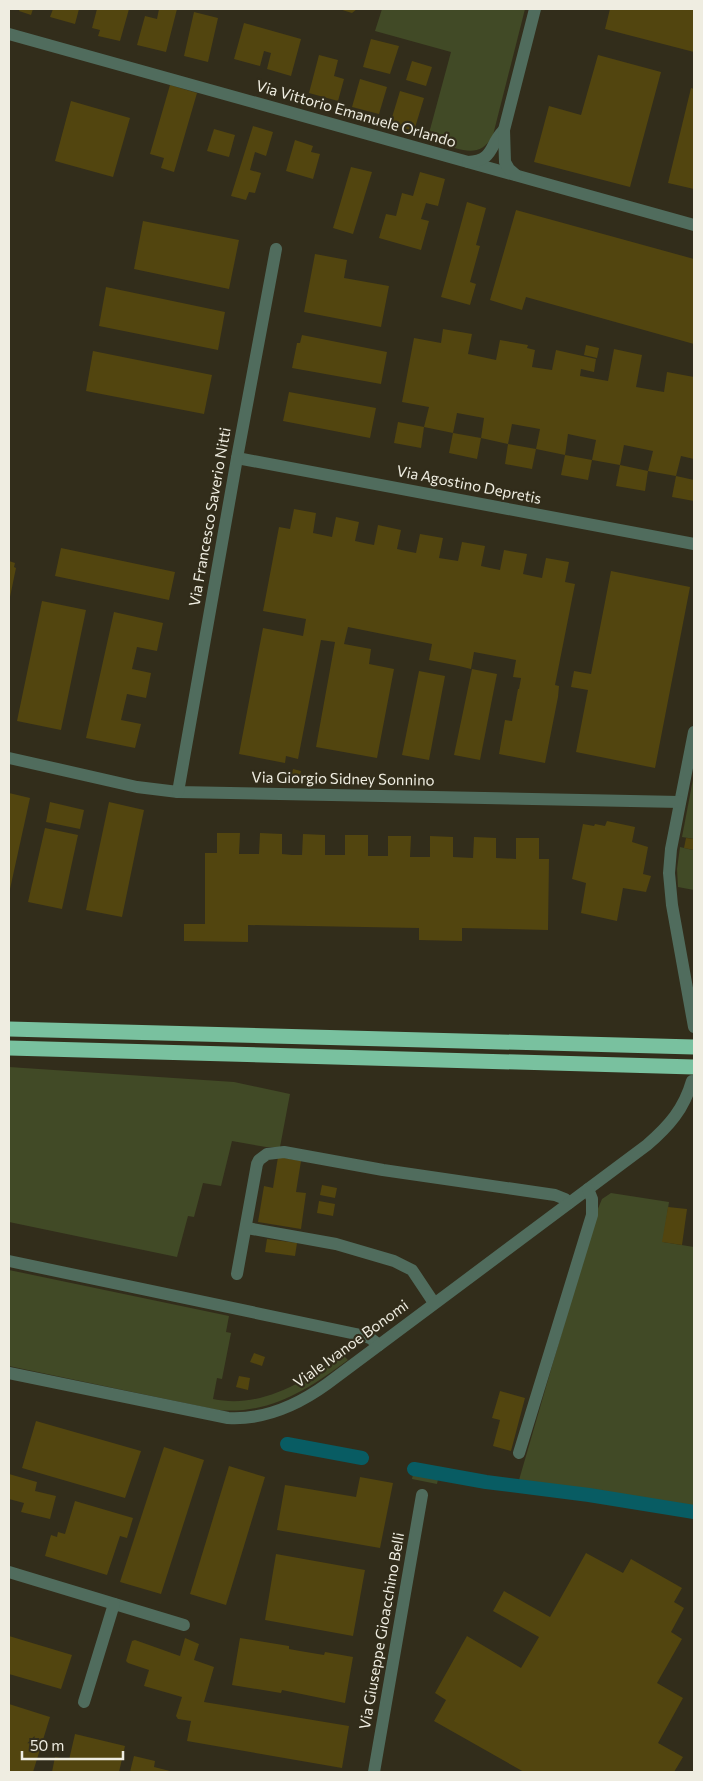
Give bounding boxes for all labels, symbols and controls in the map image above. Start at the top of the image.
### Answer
street label: Via Vittorio Emanuele Orlando [254,76,458,150]
street label: Via Francesco Saverio Nitti [184,426,234,608]
street label: Via Agostino Depretis [395,461,543,507]
street label: Via Giorgio Sidney Sonnino [251,767,435,789]
street label: Viale Ivanoe Bonomi [289,1295,411,1391]
street label: Via Giuseppe Gioacchino Belli [355,1531,407,1731]
scale bar [22,1728,124,1760]
text: 50 m [30,1736,64,1754]

